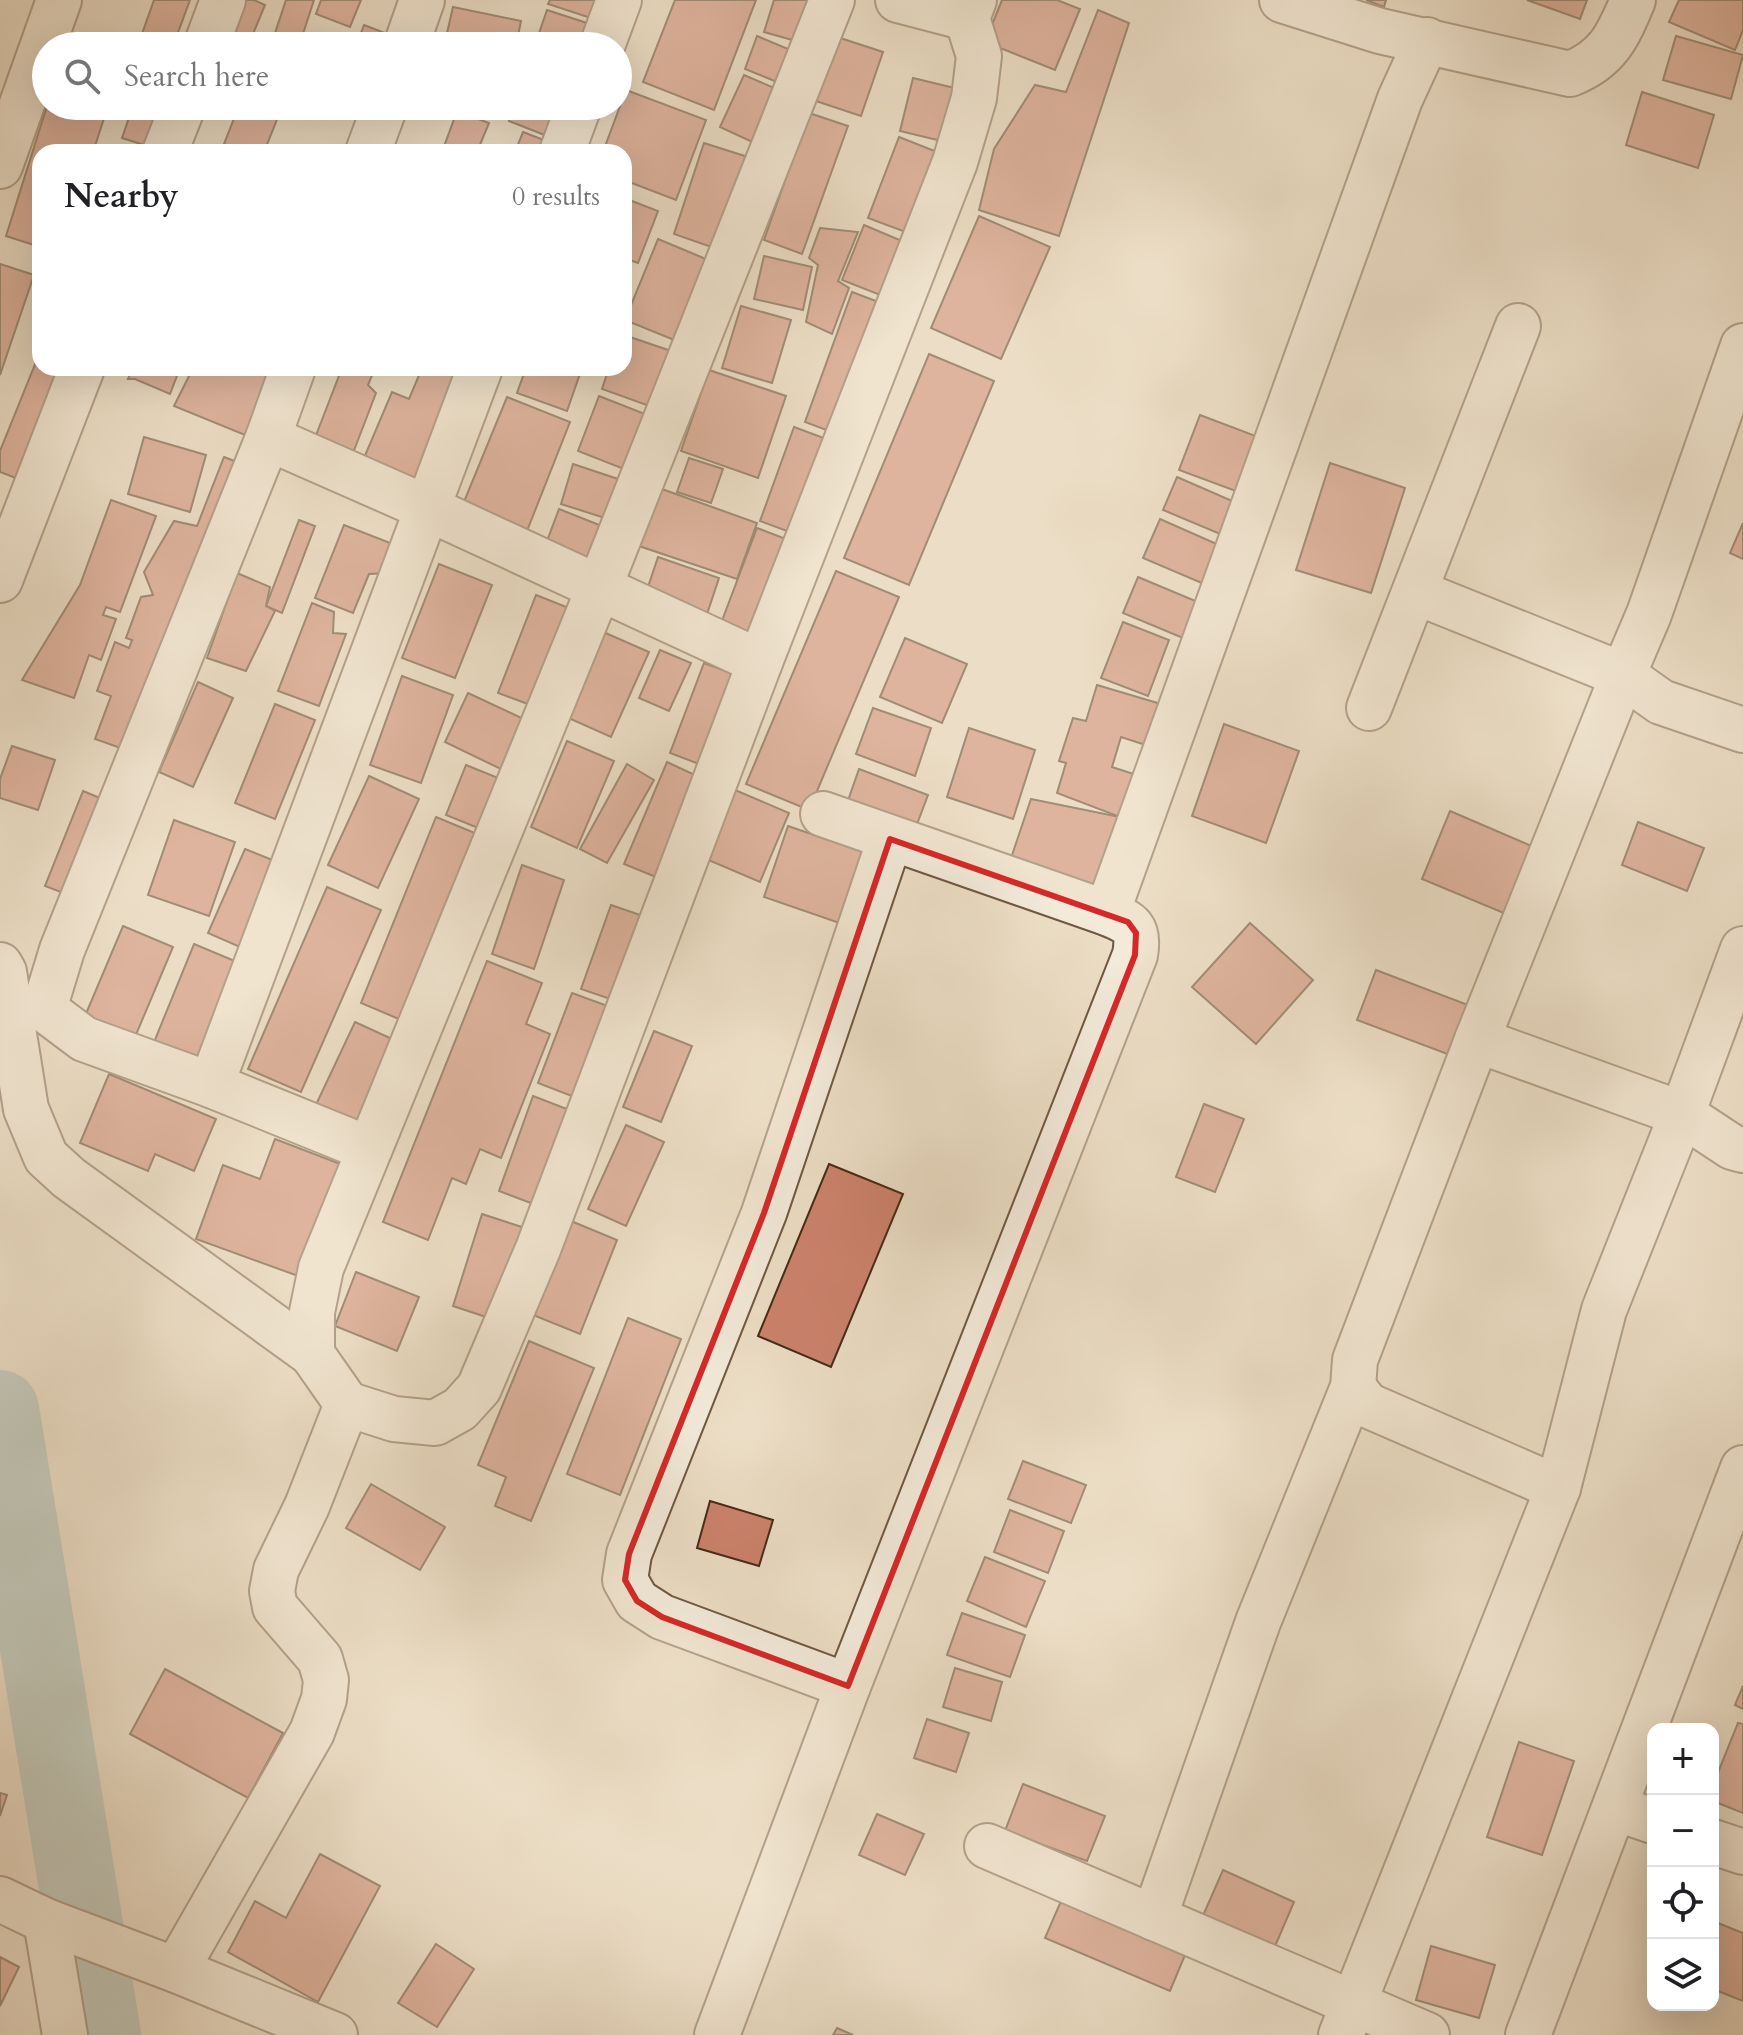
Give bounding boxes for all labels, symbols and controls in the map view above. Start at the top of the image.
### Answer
search box [32,32,632,120]
icon: search [60,54,104,98]
text: Search here [124,56,269,97]
text: Nearby [64,173,179,219]
text: 0 results [512,179,600,214]
map controls [1647,1723,1719,2011]
button: + [1647,1723,1719,1795]
button: − [1647,1795,1719,1867]
button: locate [1647,1867,1719,1939]
button: layers [1647,1939,1719,2011]

